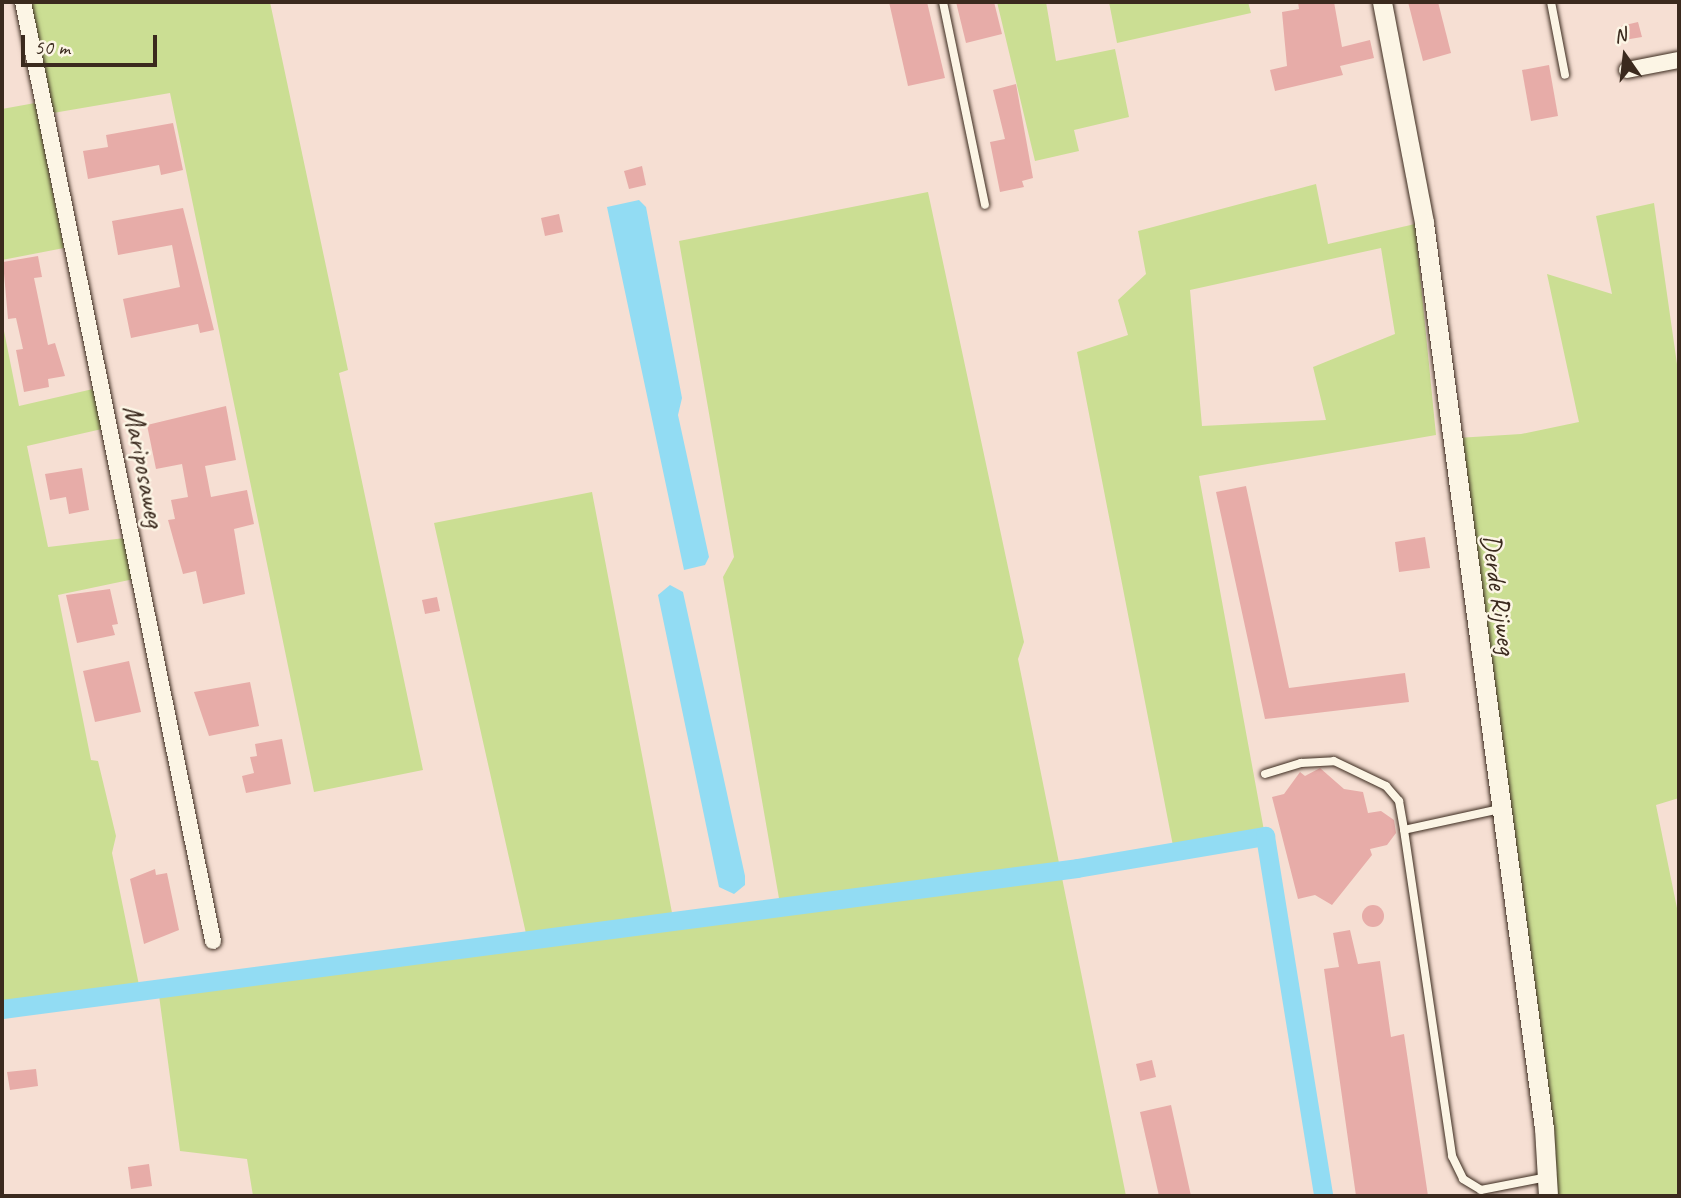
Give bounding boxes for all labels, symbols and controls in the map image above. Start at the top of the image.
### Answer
scale bar [24,21,161,65]
north arrow [1590,21,1660,91]
text: N [1611,23,1629,49]
text: 50 m [34,34,70,60]
street label: Mariposaweg [116,402,172,530]
street label: Derde Rijweg [1474,531,1524,657]

